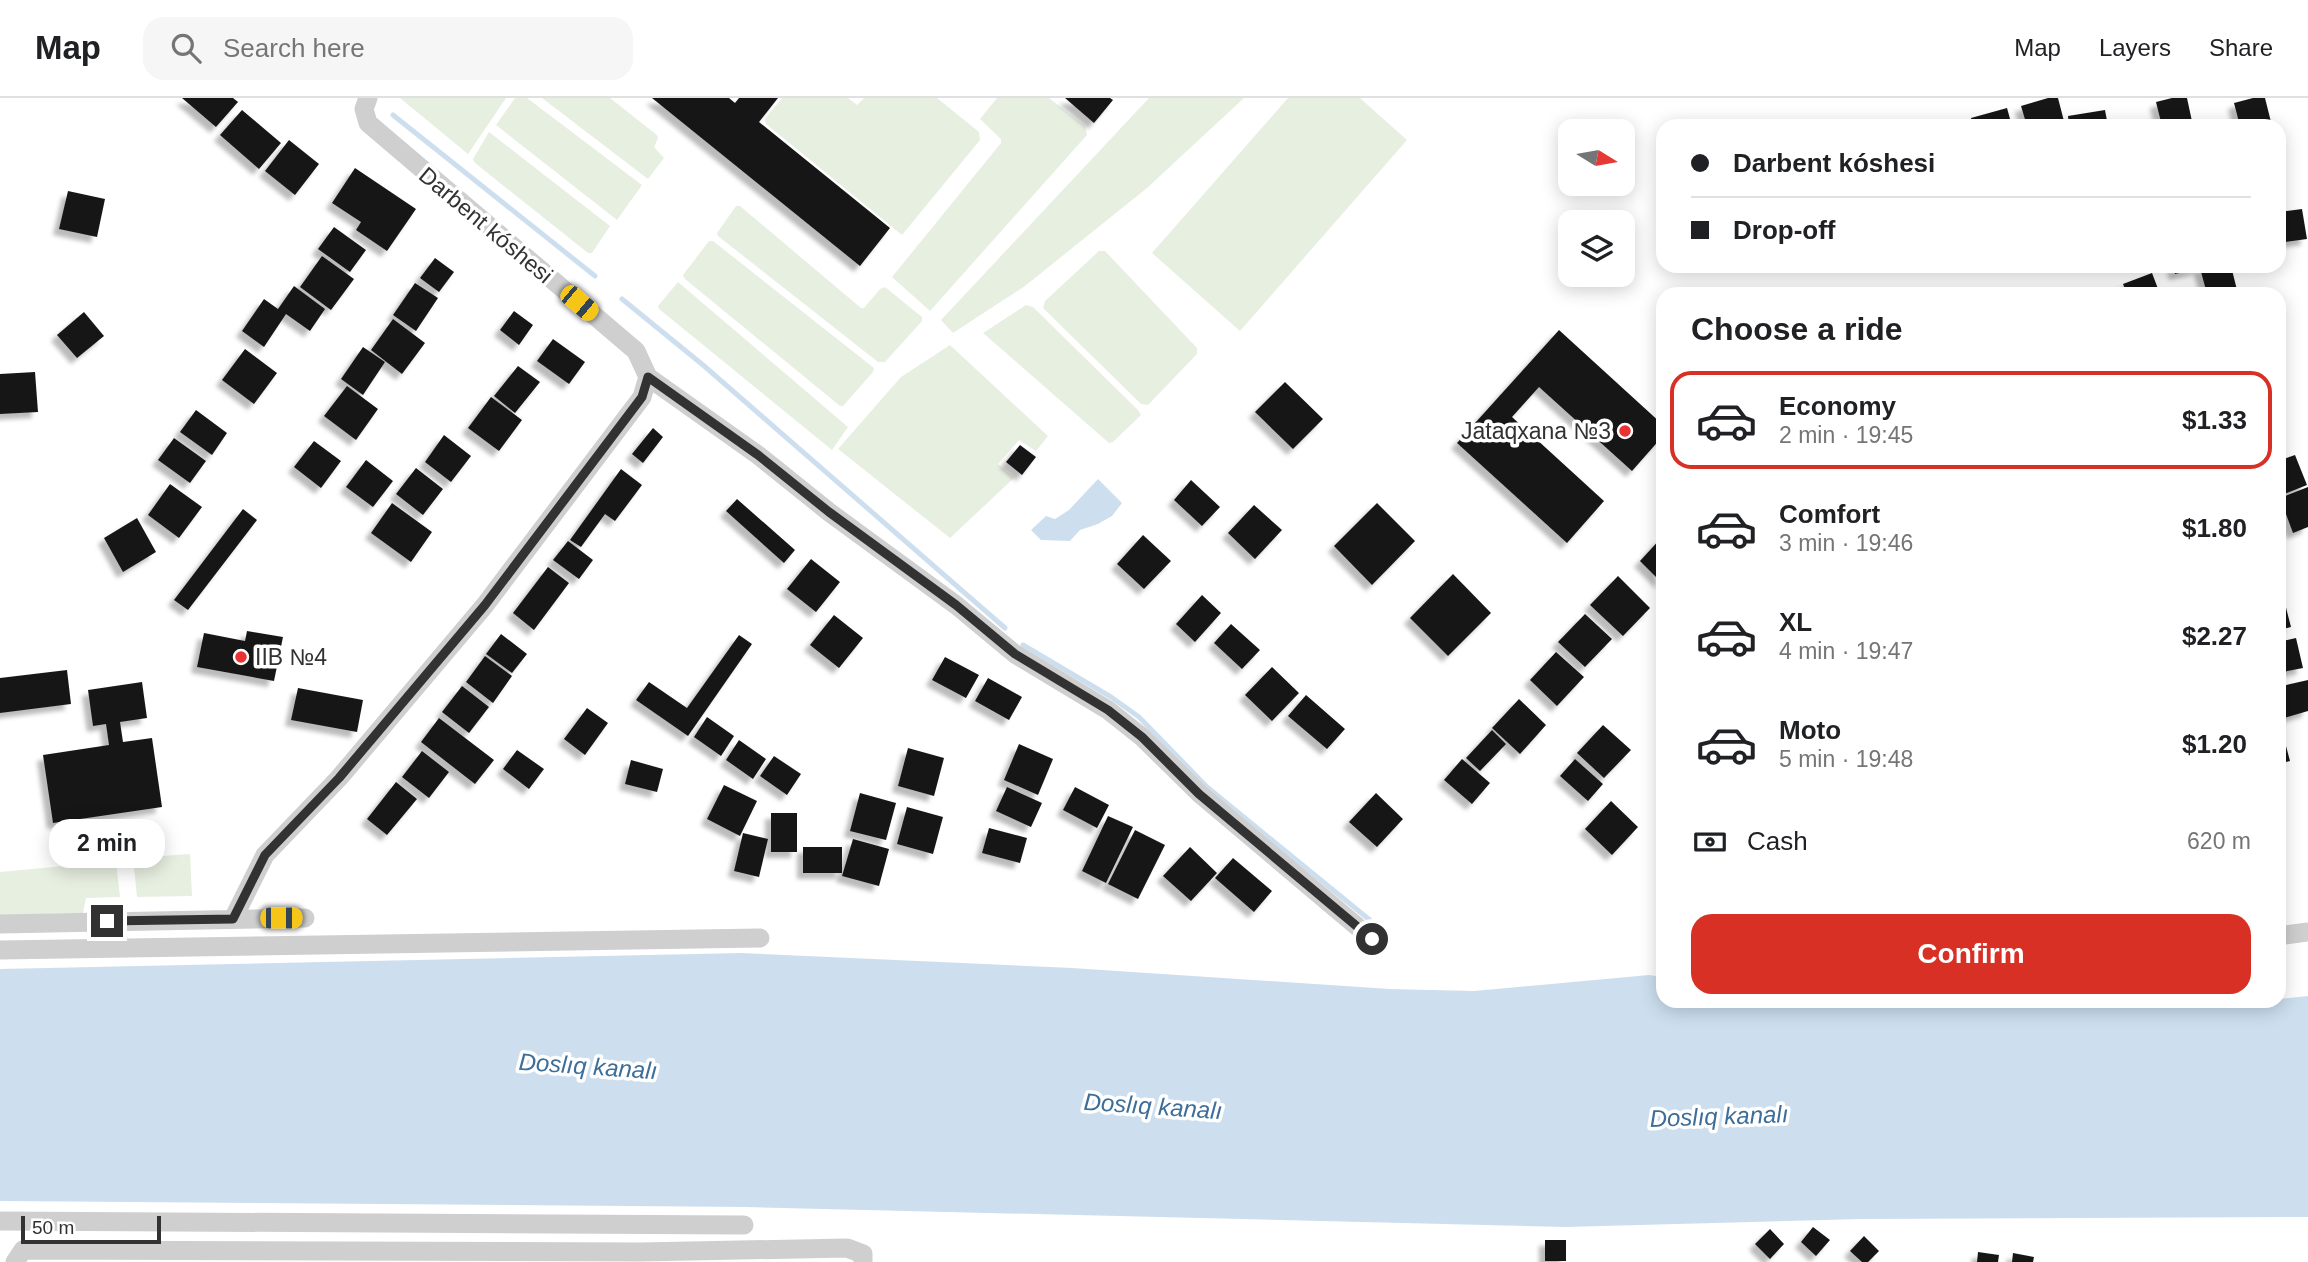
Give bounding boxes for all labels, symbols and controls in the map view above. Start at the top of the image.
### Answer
search box [143,17,633,80]
text: Map [35,29,101,66]
icon: search [167,29,205,67]
text: Search here [223,33,365,63]
text: Map [2014,34,2061,61]
text: Layers [2099,34,2171,61]
text: Share [2209,34,2273,61]
north arrow [1558,119,1634,196]
map controls [1558,119,1635,287]
text: Darbent kóshesi [1733,148,1935,178]
street label: Darbent kóshesi [414,162,558,288]
button: layers [1558,210,1635,287]
text: Drop-off [1733,215,1836,245]
car [557,281,602,325]
text: Choose a ride [1691,311,1903,347]
icon: car [1695,389,1758,452]
text: Economy [1779,391,1896,421]
text: $1.33 [2182,405,2247,435]
place label: Jataqxana №3 [1461,418,1611,444]
text: 2 min · 19:45 [1779,422,1913,448]
marker: Jataqxana №3 [1617,423,1633,439]
icon: car [1695,497,1758,560]
text: Comfort [1779,499,1880,529]
text: $1.80 [2182,513,2247,543]
text: 3 min · 19:46 [1779,530,1913,556]
icon: car [1695,605,1758,668]
text: XL [1779,607,1812,637]
text: $2.27 [2182,621,2247,651]
text: 4 min · 19:47 [1779,638,1913,664]
place label: IIB №4 [255,644,327,670]
marker: IIB №4 [233,649,249,665]
icon: car [1695,713,1758,776]
text: Moto [1779,715,1841,745]
text: $1.20 [2182,729,2247,759]
text: 5 min · 19:48 [1779,746,1913,772]
callout: 2 min [49,820,165,868]
icon: cash [1691,823,1729,861]
text: Cash [1747,826,1808,856]
text: 620 m [2187,828,2251,854]
text: 2 min [77,830,137,856]
route end [91,905,123,937]
car [261,908,303,929]
button: Confirm [1691,914,2251,994]
route start [1356,923,1388,955]
water label: Doslıq kanalı [518,1048,658,1084]
water label: Doslıq kanalı [1083,1088,1223,1124]
water label: Doslıq kanalı [1649,1100,1789,1132]
scale bar [21,1213,161,1245]
text: 50 m [32,1217,74,1238]

